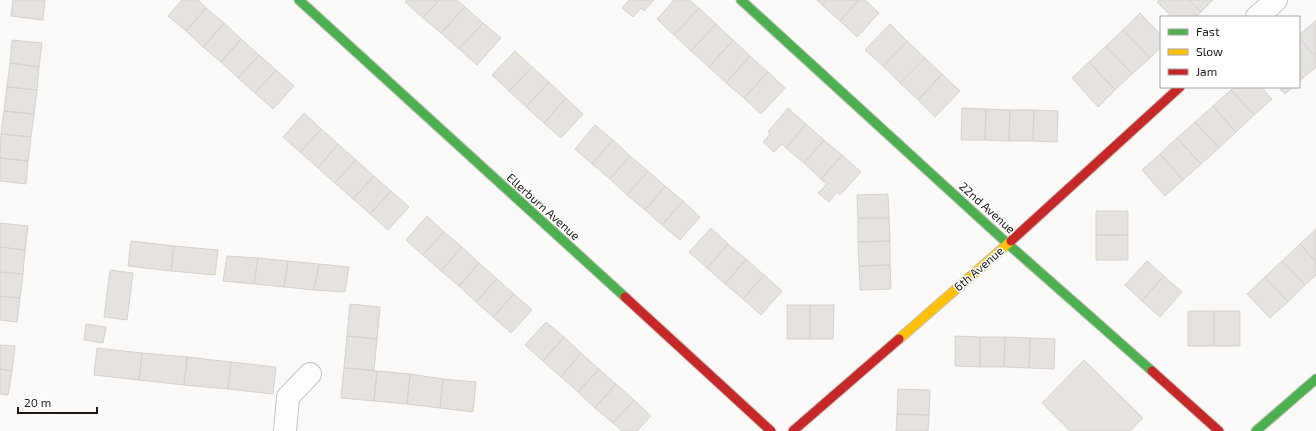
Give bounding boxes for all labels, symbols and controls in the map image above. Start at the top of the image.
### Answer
legend [1160,16,1300,88]
text: Fast [1196,24,1220,38]
text: Slow [1196,44,1223,58]
text: Jam [1196,64,1217,78]
street label: Ellerburn Avenue [504,170,583,243]
street label: 22nd Avenue [957,179,1018,236]
street label: 6th Avenue [951,243,1006,294]
scale bar [18,389,97,415]
text: 20 m [24,395,51,409]

